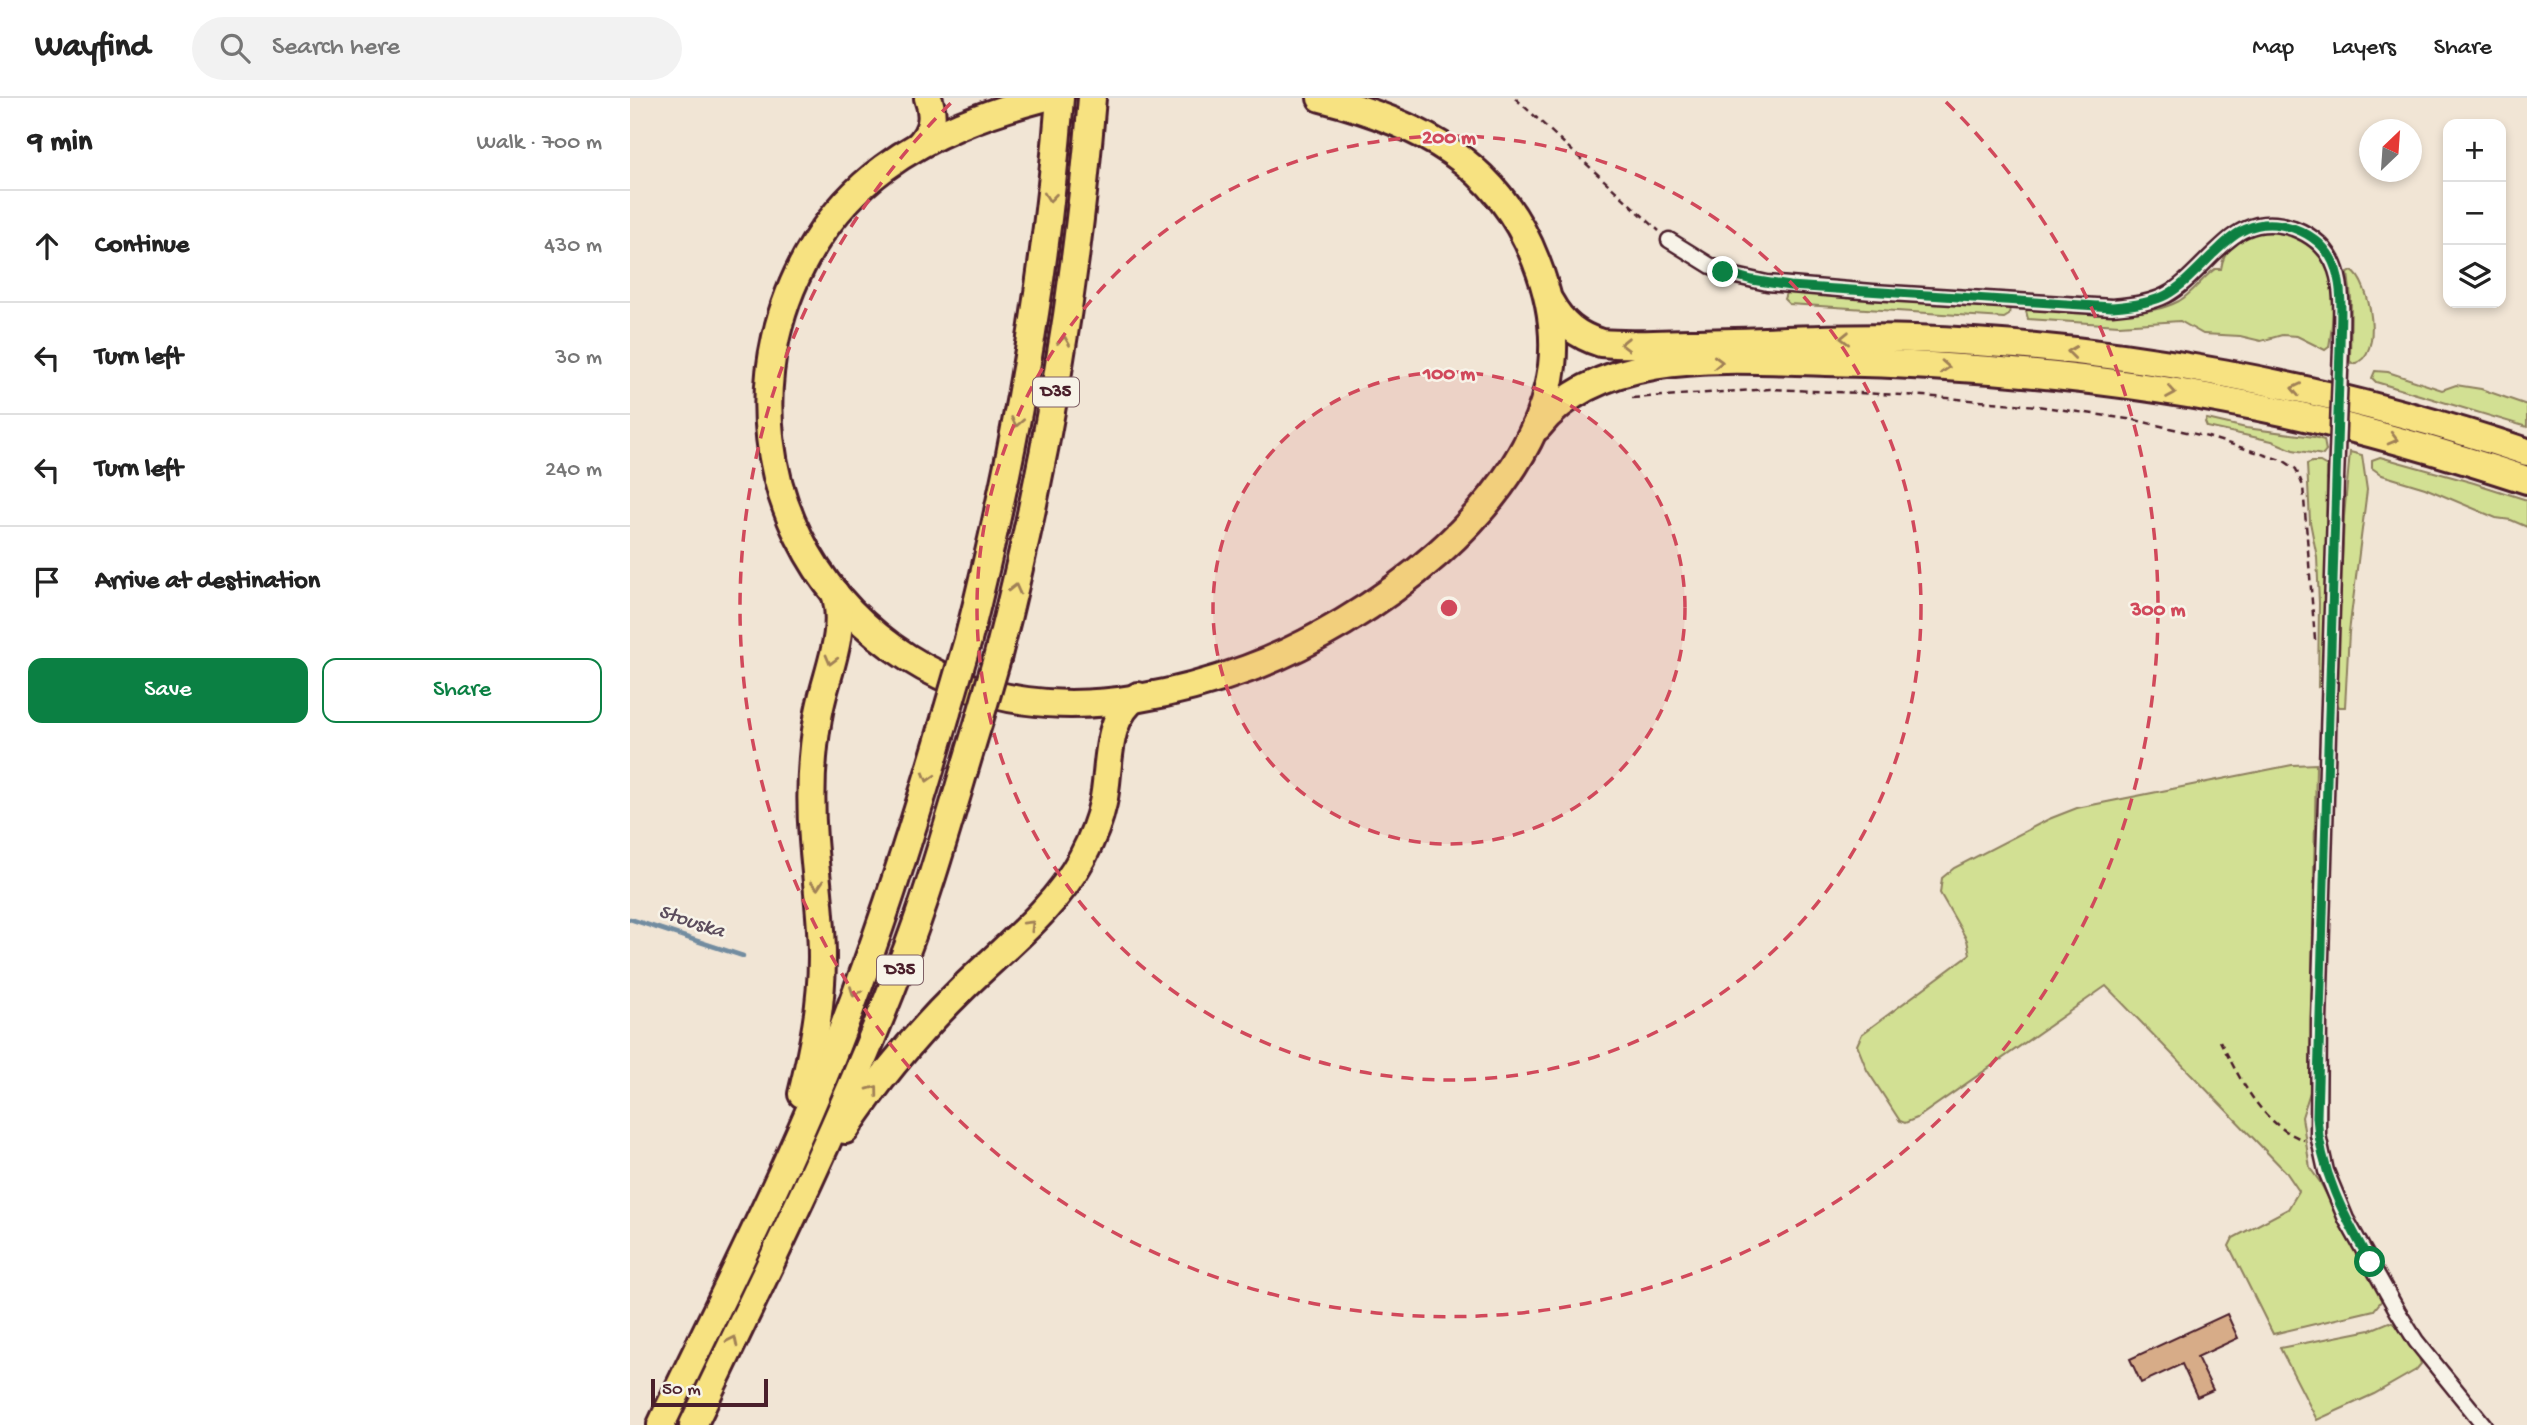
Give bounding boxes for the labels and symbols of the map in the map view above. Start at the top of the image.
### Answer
north arrow [2359,119,2422,182]
text: 200 m [1422,127,1476,152]
one-way arrow [1043,191,1058,203]
route end [1707,256,1738,287]
one-way arrow [1839,330,1849,346]
one-way arrow [1057,336,1072,347]
one-way arrow [1619,336,1630,352]
one-way arrow [2066,344,2077,359]
one-way arrow [1712,354,1723,369]
one-way arrow [1940,359,1951,374]
text: 100 m [1422,363,1475,388]
road number: D35 [1033,378,1079,406]
one-way arrow [2290,382,2302,397]
one-way arrow [2165,384,2177,399]
one-way arrow [1010,416,1025,428]
one-way arrow [2387,431,2399,445]
one-way arrow [1007,583,1021,595]
centre of rings [1437,596,1461,620]
text: 300 m [2130,599,2185,624]
one-way arrow [825,653,839,665]
one-way arrow [922,771,936,783]
one-way arrow [809,880,824,891]
water label: Stouska [655,901,728,946]
one-way arrow [1022,921,1034,933]
road number: D35 [877,956,923,984]
one-way arrow [849,986,863,998]
one-way arrow [866,1085,878,1098]
route start [2354,1246,2385,1277]
one-way arrow [725,1336,739,1348]
scale bar [651,1376,768,1408]

